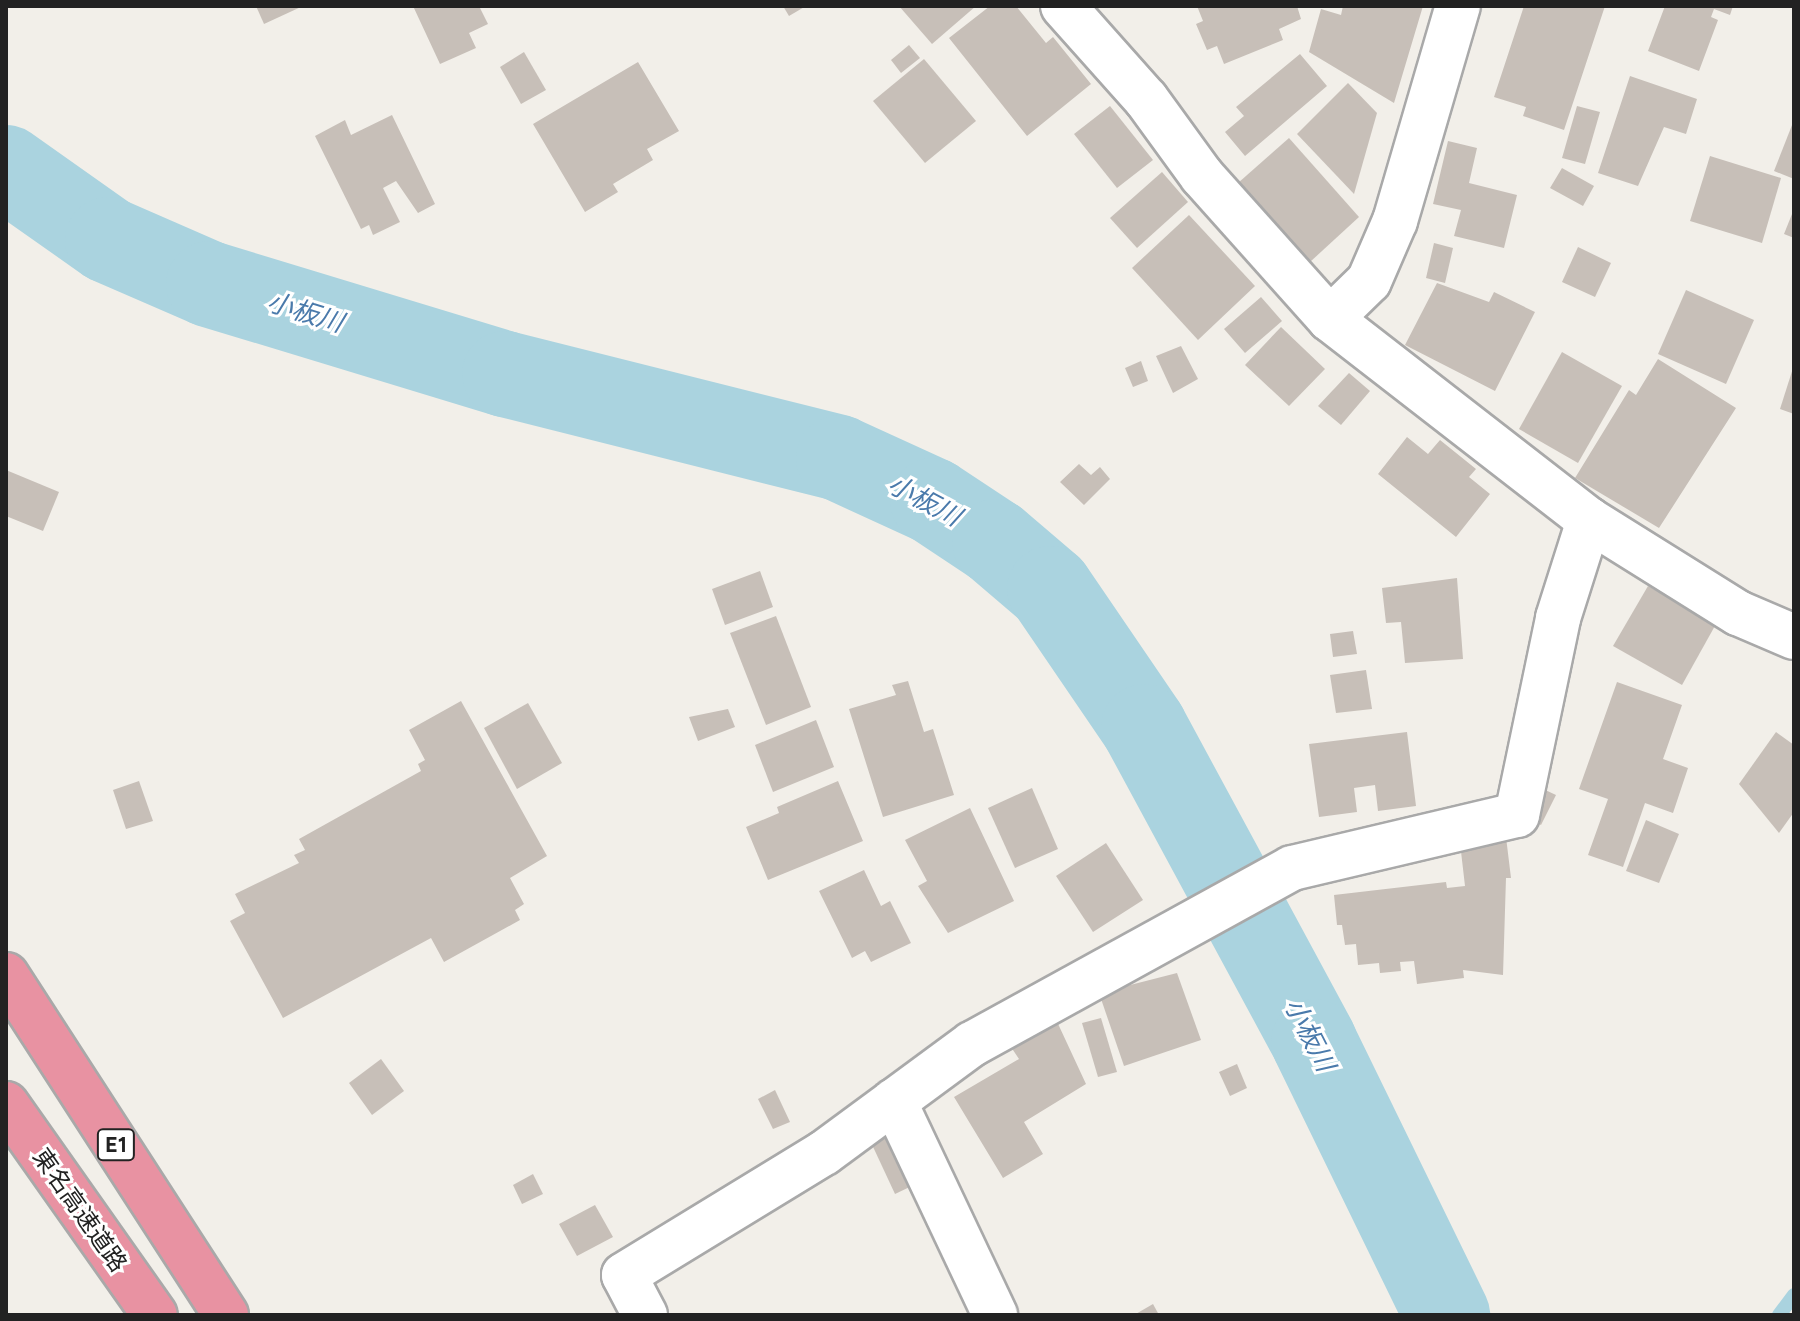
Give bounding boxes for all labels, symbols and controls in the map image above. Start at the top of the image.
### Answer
water label: 小板川 [263,287,347,339]
water label: 小板川 [882,469,966,533]
water label: 小板川 [1277,993,1341,1077]
road number: E1 [96,1127,136,1163]
street label: 東名高速道路 [27,1143,133,1277]

